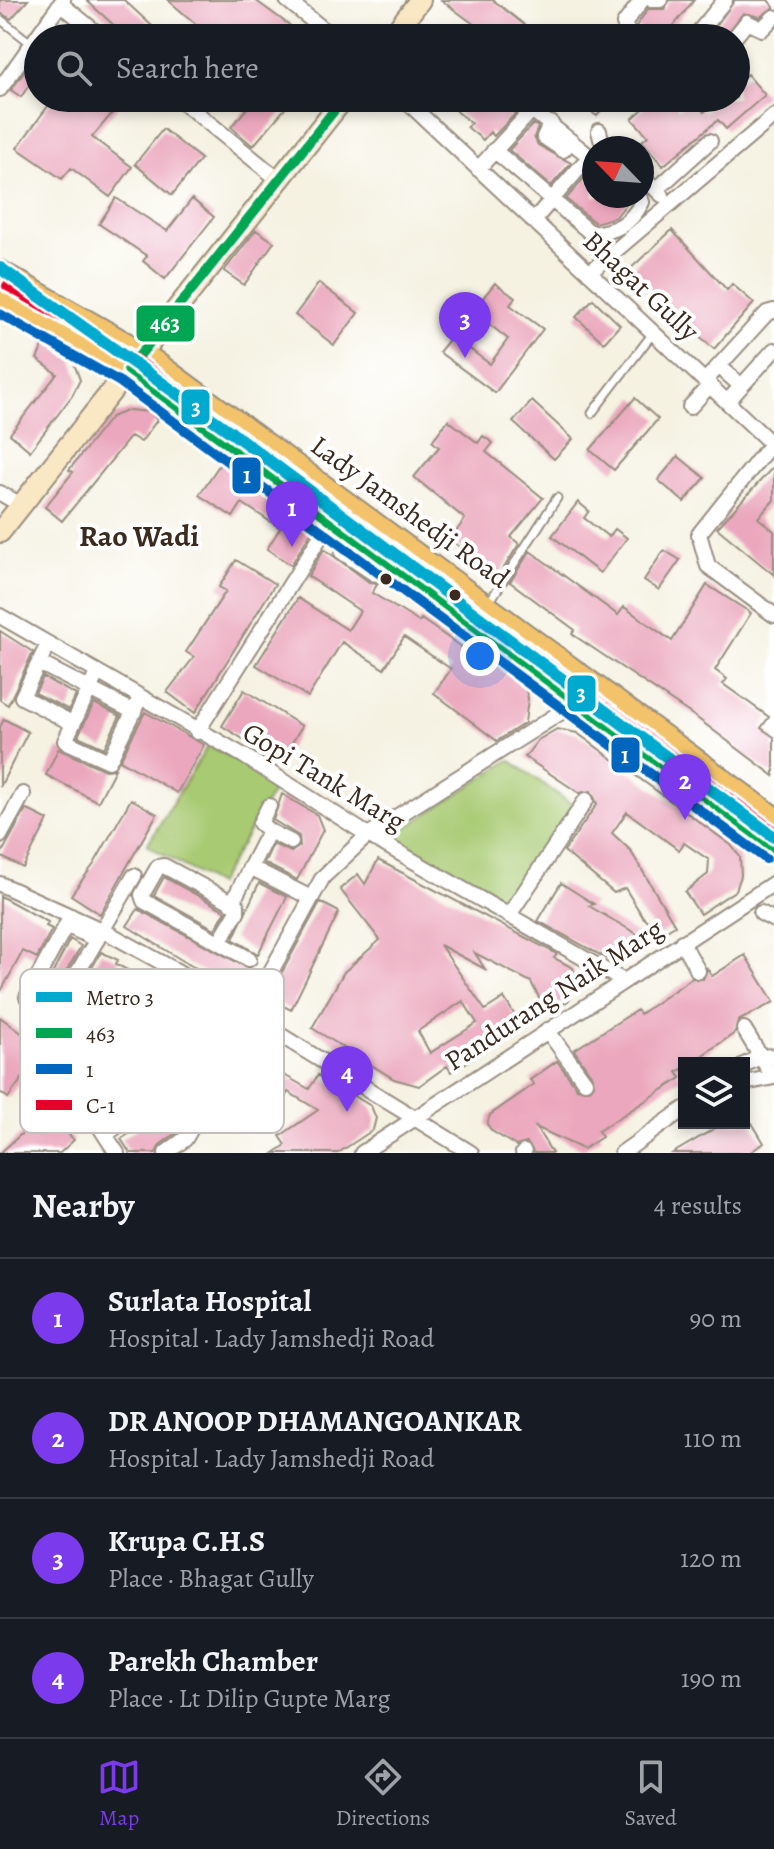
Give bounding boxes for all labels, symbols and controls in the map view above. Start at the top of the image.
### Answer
search box [24,24,750,112]
icon: search [52,46,96,90]
text: Search here [116,48,259,88]
north arrow [582,136,654,208]
street label: Bhagat Gully [575,222,708,350]
pin: 3 [439,292,491,358]
line badge: 463 [135,304,196,343]
text: 463 [150,309,180,339]
line badge: 3 [180,388,211,426]
text: 3 [191,393,201,423]
street label: Lady Jamshedji Road [303,427,518,598]
line badge: 1 [231,456,262,495]
text: 1 [243,461,251,491]
pin: 1 [266,481,318,547]
district label: Rao Wadi [79,516,199,556]
unlabelled marker [378,571,394,587]
unlabelled marker [447,587,463,603]
your location [460,636,500,676]
line badge: 3 [566,674,597,713]
text: 3 [576,679,586,709]
street label: Gopi Tank Marg [236,714,412,840]
line badge: 1 [610,736,641,774]
text: 1 [621,741,629,771]
pin: 2 [659,754,711,820]
street label: Pandurang Naik Marg [438,910,670,1080]
legend [20,969,284,1133]
text: Metro 3 [86,983,154,1013]
text: 463 [86,1019,115,1049]
pin: 4 [321,1046,373,1112]
text: 1 [86,1055,94,1085]
map controls [678,1057,750,1129]
button: layers [678,1057,750,1129]
text: C-1 [86,1091,115,1121]
text: Nearby [32,1182,135,1229]
text: 4 results [654,1188,742,1223]
text: Surlata Hospital [108,1281,311,1321]
text: 1 [53,1301,63,1336]
text: 90 m [690,1301,742,1336]
text: Hospital · Lady Jamshedji Road [108,1321,435,1356]
text: DR ANOOP DHAMANGOANKAR [108,1401,522,1441]
text: 2 [52,1421,64,1456]
text: 110 m [684,1421,742,1456]
text: Hospital · Lady Jamshedji Road [108,1441,435,1476]
text: Krupa C.H.S [108,1521,265,1561]
text: 3 [52,1541,64,1576]
text: 120 m [680,1541,742,1576]
text: Place · Bhagat Gully [108,1561,314,1596]
text: Parekh Chamber [108,1641,318,1681]
text: 4 [52,1661,64,1696]
text: 190 m [681,1661,742,1696]
text: Place · Lt Dilip Gupte Marg [108,1681,390,1716]
tab: Map [97,1755,141,1833]
tab: Directions [336,1755,430,1833]
tab: Saved [625,1755,677,1833]

